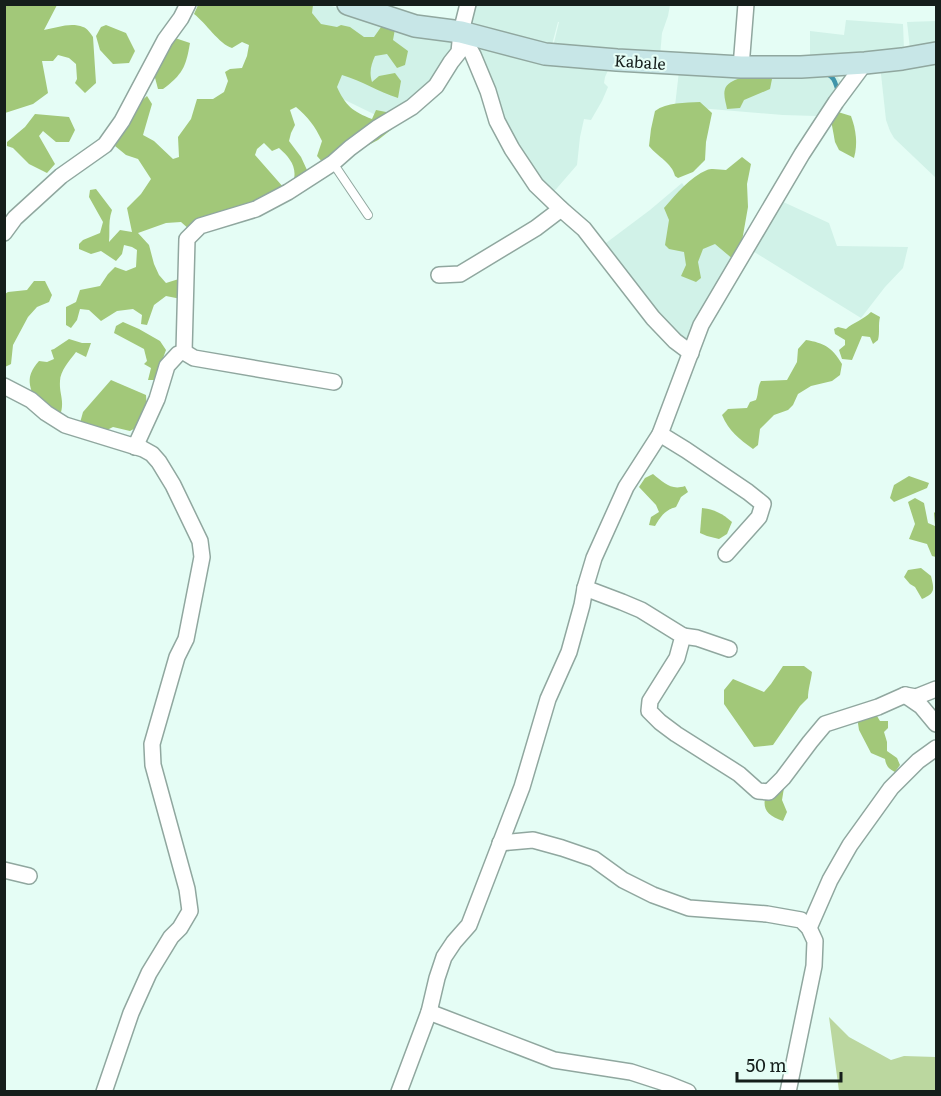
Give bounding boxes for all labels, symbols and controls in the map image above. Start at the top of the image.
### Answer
street label: Kabale [613,47,667,75]
scale bar [737,1045,840,1083]
text: 50 m [746,1051,787,1078]

